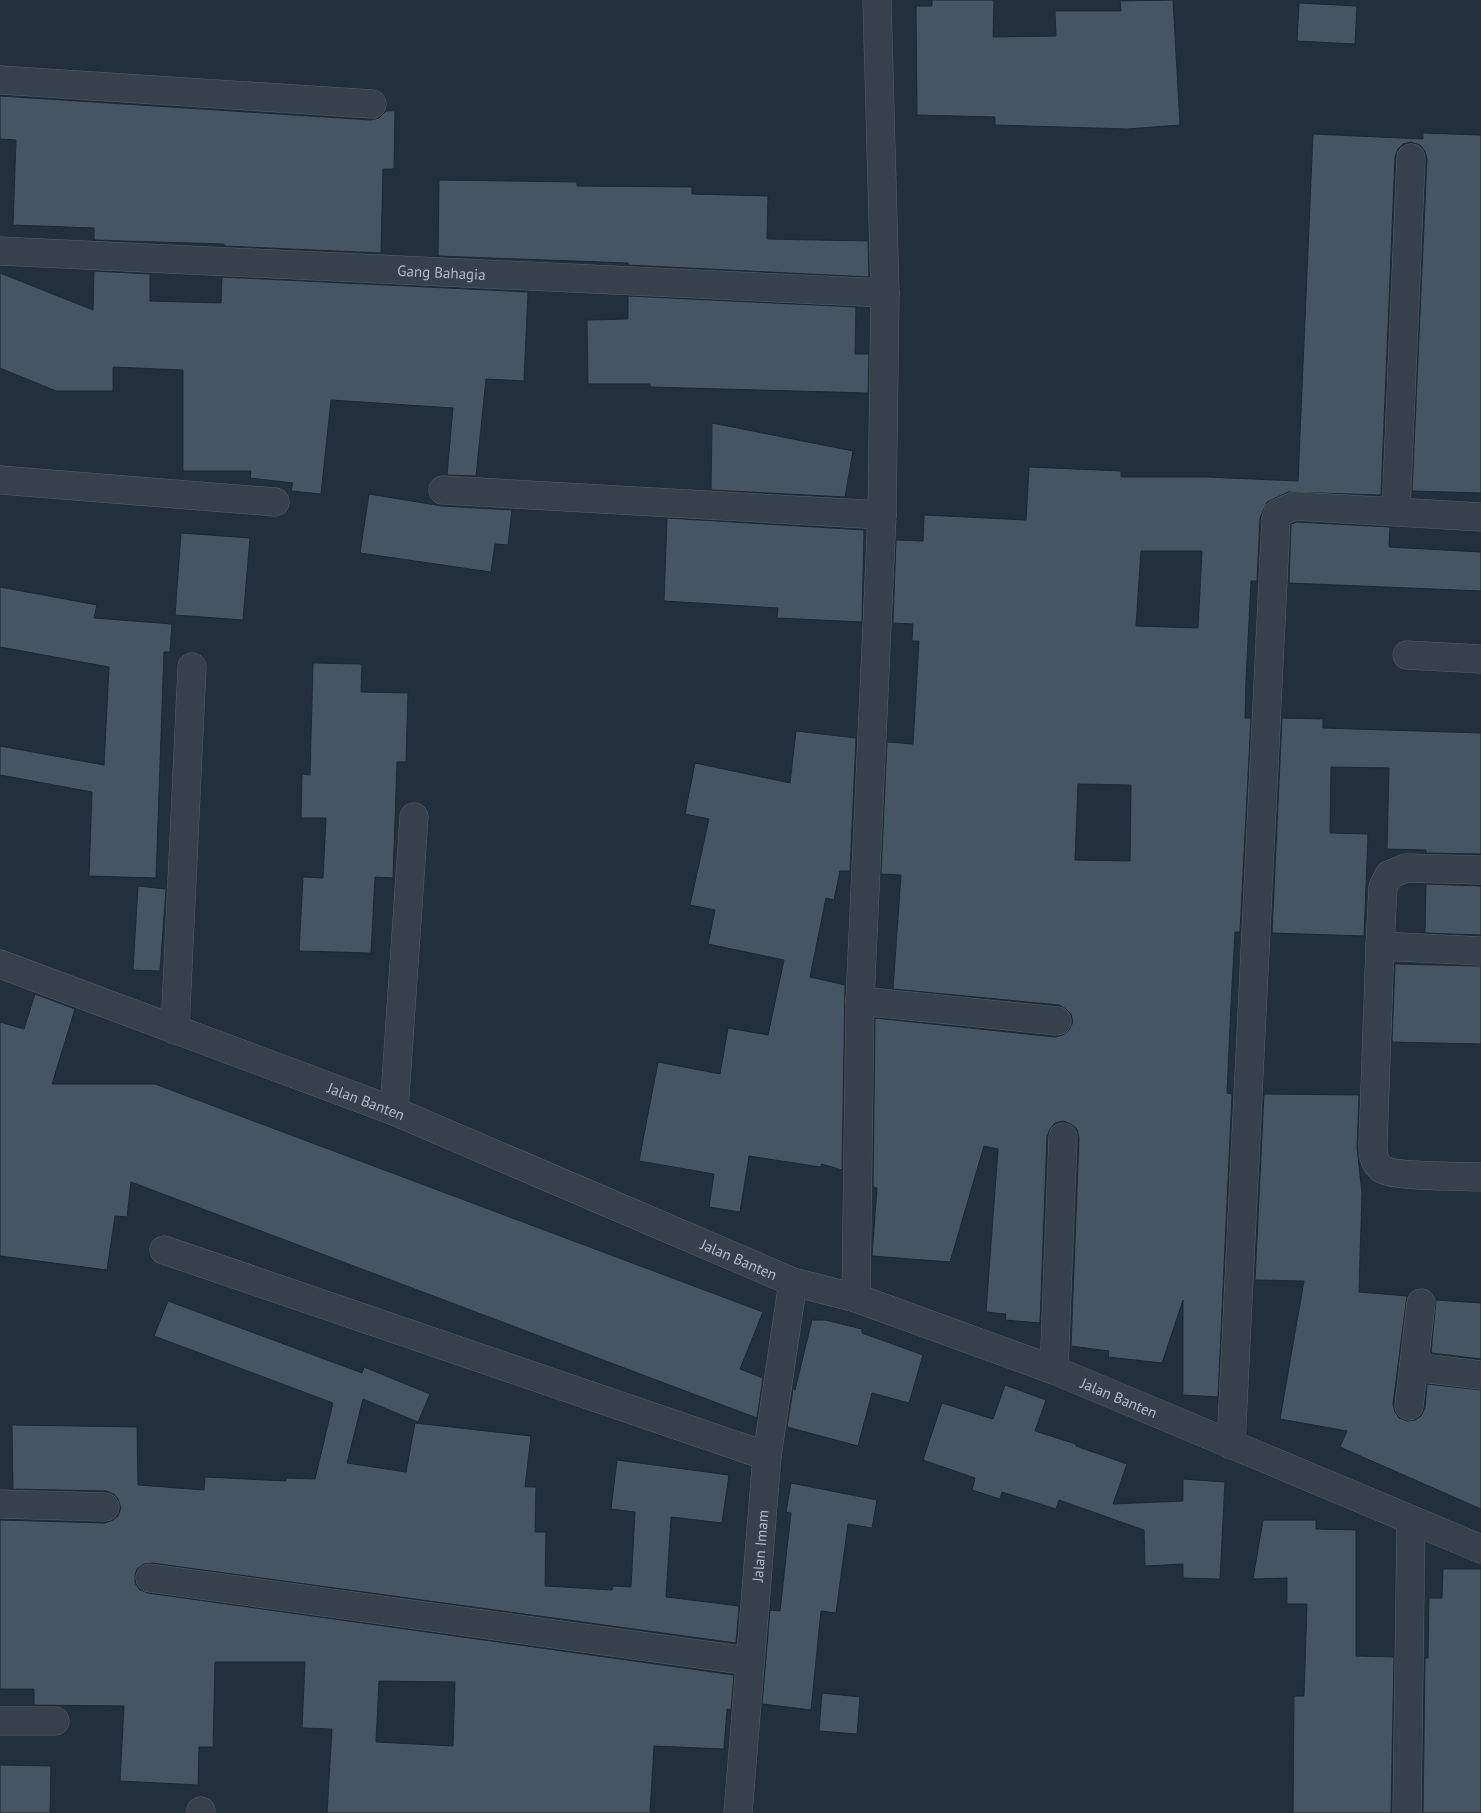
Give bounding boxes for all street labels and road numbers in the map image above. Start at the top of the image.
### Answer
street label: Gang Bahagia [397,260,486,284]
street label: Jalan Banten [324,1077,408,1124]
street label: Jalan Banten [697,1234,780,1284]
street label: Jalan Banten [1077,1373,1160,1422]
street label: Jalan Imam [747,1509,772,1584]

